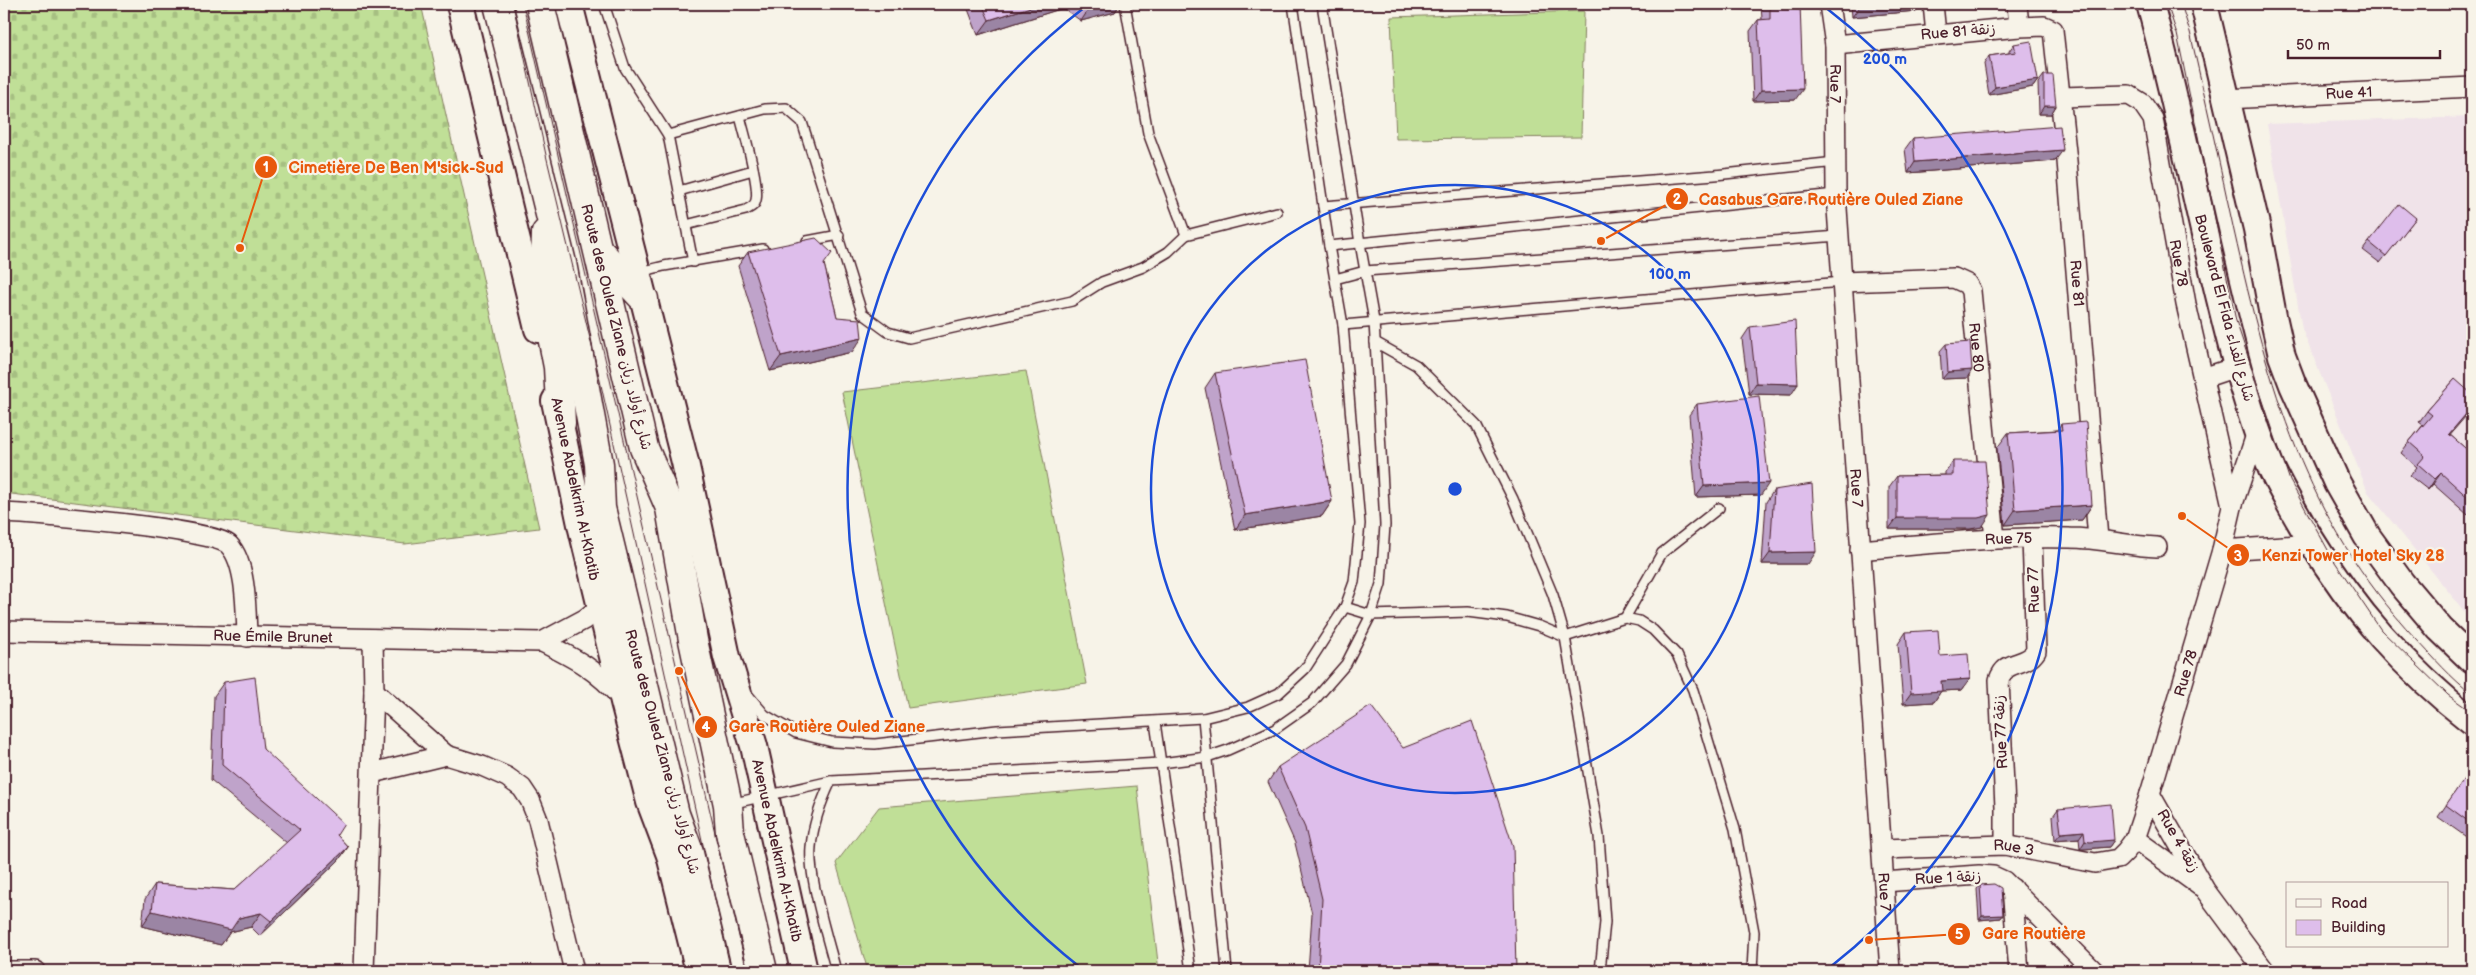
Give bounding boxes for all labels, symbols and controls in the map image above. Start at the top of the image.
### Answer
street label: Rue 81 زنقة [1920,19,1996,45]
scale bar [2288,28,2441,60]
text: 50 m [2296,36,2330,55]
text: 200 m [1863,50,1907,69]
street label: Rue 7 [1826,64,1845,104]
street label: Rue 41 [2325,82,2373,104]
callout: Cimetière De Ben M'sick-Sud [253,151,513,182]
text: 1 [263,158,269,177]
text: Cimetière De Ben M'sick-Sud [289,159,503,178]
callout: Casabus Gare Routière Ouled Ziane [1664,183,1974,214]
text: 2 [1673,190,1682,209]
text: Casabus Gare Routière Ouled Ziane [1699,191,1963,210]
street label: Route des Ouled Ziane شارع أولاد زيان [576,202,656,452]
street label: Boulevard El Fida شارع الفداء [2190,212,2258,404]
street label: Rue 78 [2165,238,2192,288]
street label: Rue 81 [2066,259,2088,307]
text: 100 m [1649,265,1691,284]
street label: Rue 80 [1965,322,1988,373]
street label: Avenue Abdelkrim Al-Khatib [546,396,604,583]
street label: Rue 7 [1846,468,1867,509]
centre of rings [1446,480,1464,498]
street label: Rue 75 [1984,528,2033,549]
callout: Kenzi Tower Hotel Sky 28 [2226,540,2455,571]
text: 3 [2234,547,2243,566]
text: Kenzi Tower Hotel Sky 28 [2261,547,2445,566]
street label: Rue 77 [2024,566,2044,613]
street label: Rue Émile Brunet [213,626,333,647]
street label: Route des Ouled Ziane شارع أولاد زيان [620,627,704,877]
street label: Rue 78 [2170,647,2202,699]
street label: Rue 77 زنقة [1990,695,2012,769]
callout: Gare Routière Ouled Ziane [693,711,935,742]
text: 4 [702,718,711,737]
text: Gare Routière Ouled Ziane [729,718,925,737]
street label: Avenue Abdelkrim Al-Khatib [748,757,807,944]
street label: Rue 4 زنقة [2152,806,2204,876]
street label: Rue 3 [1993,835,2036,860]
street label: Rue 1 زنقة [1914,867,1982,889]
street label: Rue 7 [1874,872,1895,913]
legend [2286,882,2448,948]
text: Road [2331,894,2367,913]
callout: Gare Routière [1947,918,2095,949]
text: Building [2331,918,2386,937]
text: 5 [1955,925,1964,944]
text: Gare Routière [1982,925,2086,944]

